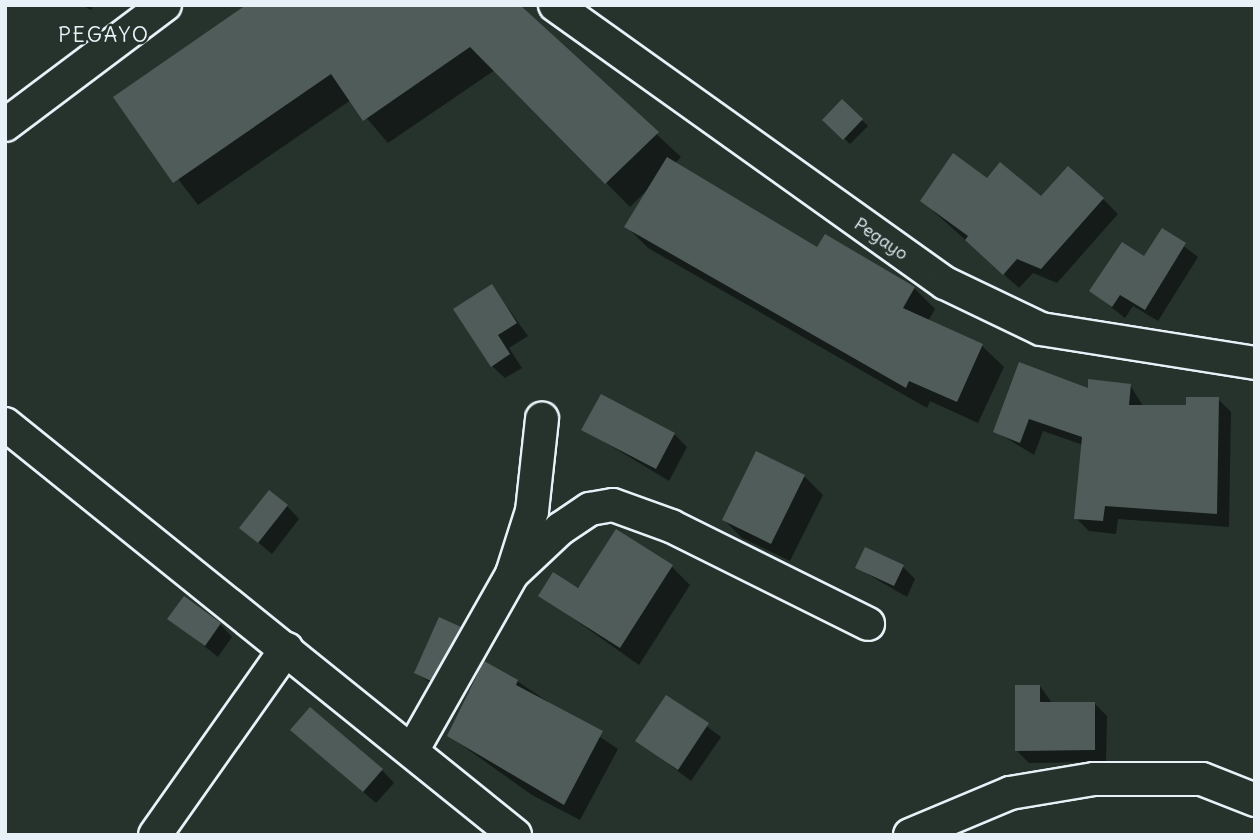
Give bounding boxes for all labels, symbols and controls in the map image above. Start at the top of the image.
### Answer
district label: PEGAYO [59,22,149,48]
street label: Pegayo [850,213,912,265]

